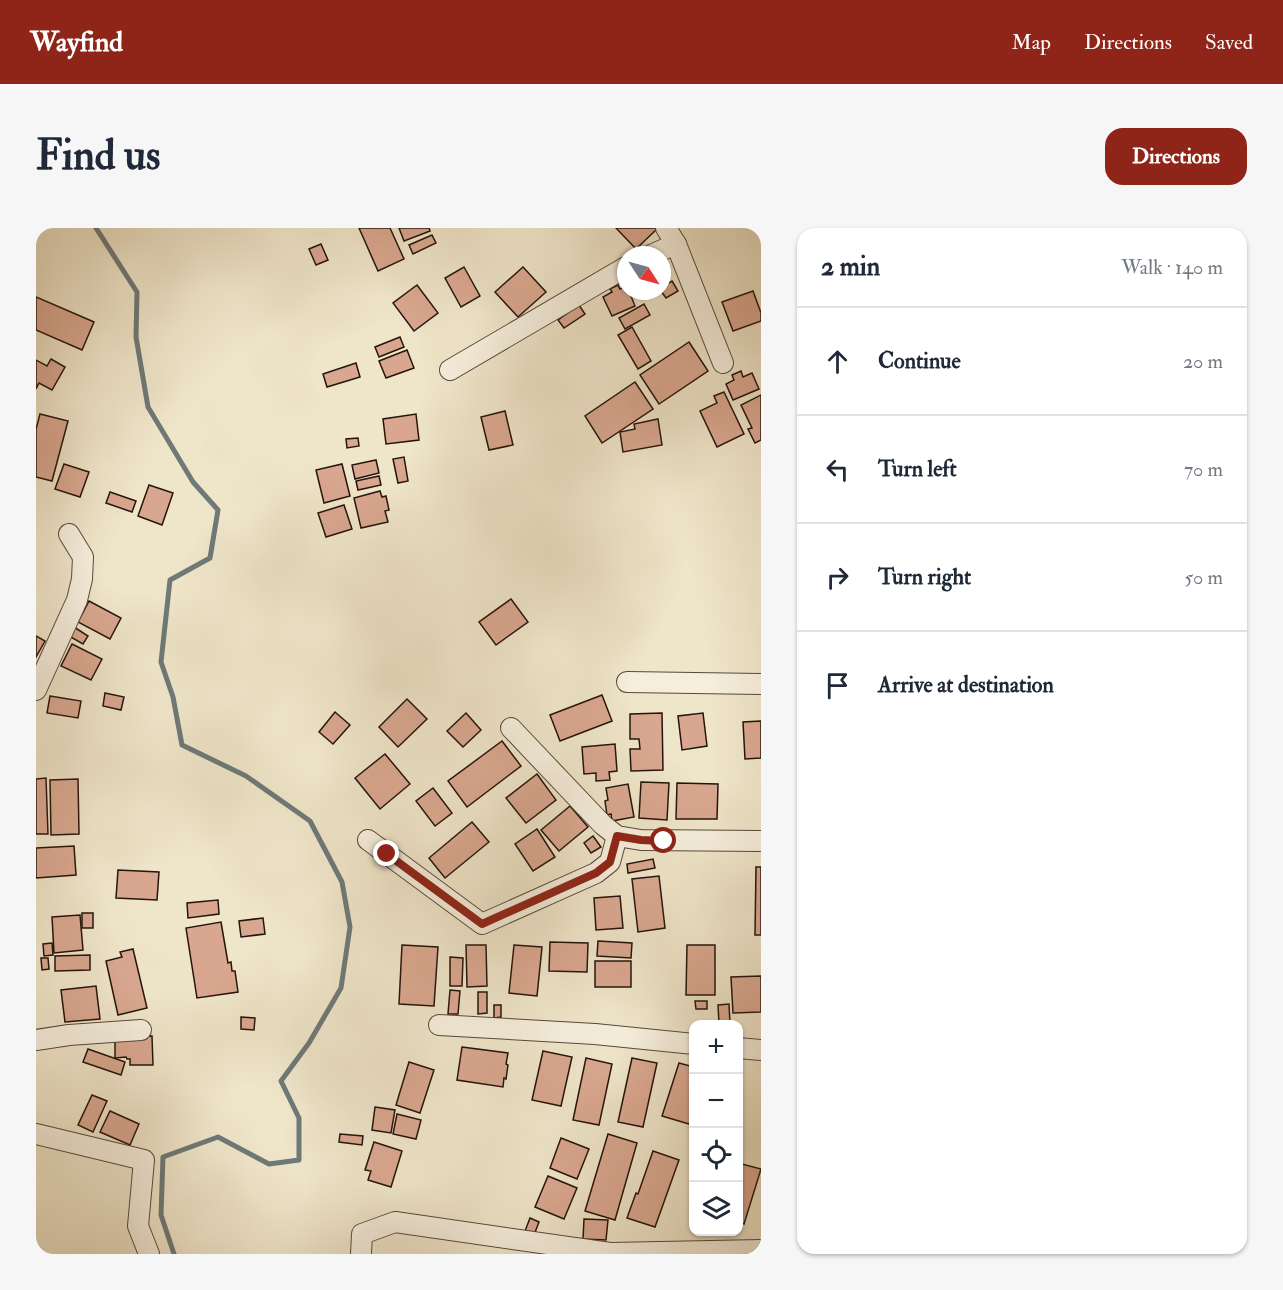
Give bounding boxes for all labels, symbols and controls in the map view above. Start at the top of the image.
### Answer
text: Wayfind [30,25,123,60]
text: Map [1011,29,1051,56]
text: Directions [1084,29,1172,56]
text: Saved [1205,29,1253,56]
button: Directions [1105,128,1247,185]
text: Find us [36,130,160,182]
north arrow [617,246,671,300]
text: 2 min [821,251,880,283]
text: Walk · 140 m [1121,255,1223,280]
icon: ahead [821,345,854,378]
text: Continue [878,347,961,375]
text: 20 m [1183,349,1223,374]
icon: left [821,453,854,486]
text: Turn left [878,455,957,483]
text: 70 m [1184,457,1223,482]
icon: right [821,561,854,594]
text: Turn right [878,563,971,591]
text: 50 m [1184,565,1223,590]
icon: arrive [821,669,854,702]
text: Arrive at destination [878,671,1054,699]
route start [650,827,676,853]
route end [373,840,399,866]
map controls [689,1020,743,1236]
button: + [689,1020,743,1074]
button: − [689,1074,743,1128]
button: locate [689,1128,743,1182]
button: layers [689,1182,743,1236]

